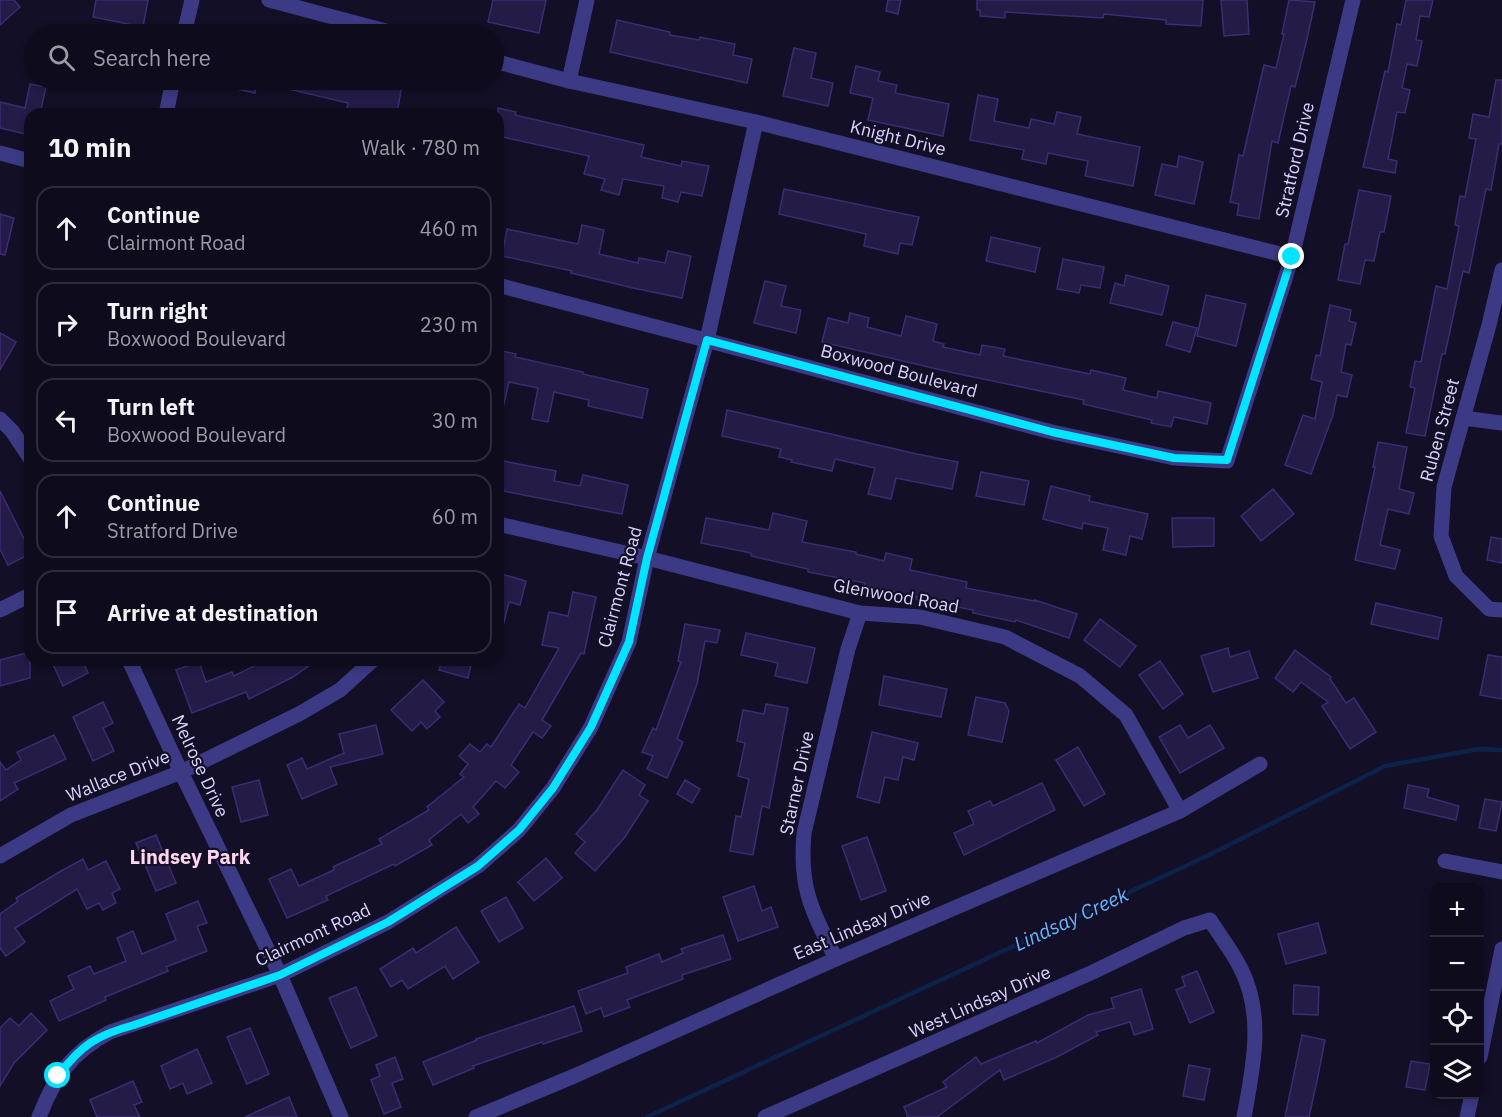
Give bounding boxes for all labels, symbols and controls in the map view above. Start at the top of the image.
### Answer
search box [24,24,504,90]
icon: search [45,41,78,74]
text: Search here [93,43,211,72]
street label: Stratford Drive [1270,100,1319,220]
street label: Knight Drive [848,114,949,161]
text: 10 min [48,130,132,164]
text: Walk · 780 m [362,134,480,161]
text: Continue [107,200,200,229]
icon: ahead [50,212,83,245]
text: 460 m [420,215,478,242]
text: Clairmont Road [107,229,246,256]
route end [1278,243,1304,269]
text: Turn right [107,296,208,325]
icon: right [50,308,83,341]
text: 230 m [420,311,478,338]
text: Boxwood Boulevard [107,325,286,352]
street label: Boxwood Boulevard [818,339,980,402]
street label: Ruben Street [1415,376,1464,484]
text: Turn left [107,392,195,421]
icon: left [50,404,83,437]
text: 30 m [432,407,478,434]
text: Boxwood Boulevard [107,421,286,448]
text: Continue [107,488,200,517]
icon: ahead [50,500,83,533]
text: 60 m [432,503,478,530]
text: Stratford Drive [107,517,238,544]
street label: Clairmont Road [592,524,647,650]
street label: Glenwood Road [831,573,961,618]
icon: arrive [50,596,83,629]
text: Arrive at destination [107,598,318,627]
street label: Melrose Drive [167,711,234,821]
street label: Starner Drive [774,729,819,837]
street label: Wallace Drive [63,744,173,807]
district label: Lindsey Park [130,843,251,870]
water label: Lindsay Creek [1009,880,1133,957]
map controls [1430,883,1484,1099]
button: + [1430,883,1484,937]
street label: East Lindsay Drive [790,886,934,965]
street label: Clairmont Road [251,898,374,971]
button: − [1430,937,1484,991]
street label: West Lindsay Drive [906,960,1054,1043]
button: locate [1430,991,1484,1045]
button: layers [1430,1045,1484,1099]
route start [44,1062,70,1088]

